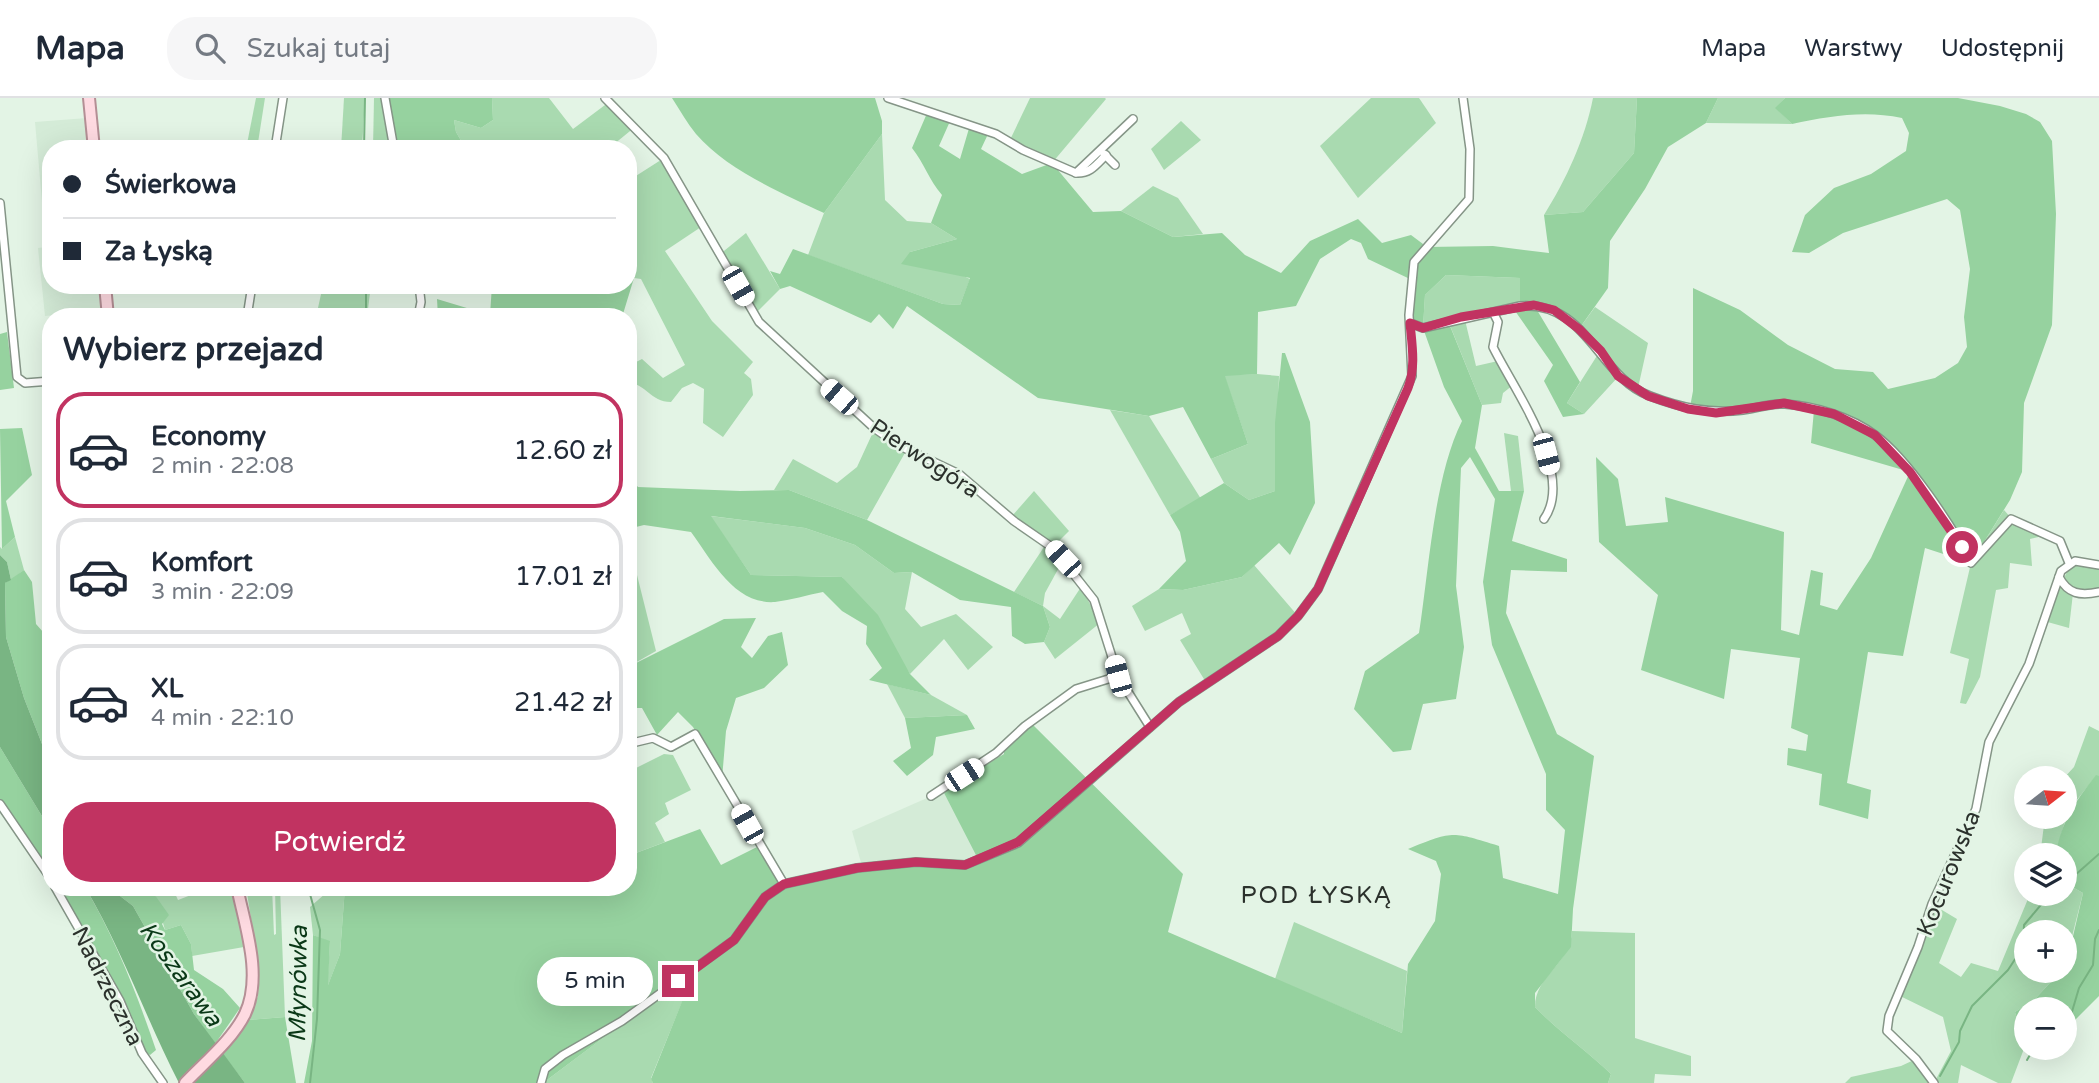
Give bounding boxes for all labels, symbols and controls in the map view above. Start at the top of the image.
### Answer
search box [167,17,657,80]
text: Mapa [35,29,125,68]
icon: search [191,29,229,67]
text: Szukaj tutaj [247,33,390,64]
text: Mapa [1701,34,1766,63]
text: Warstwy [1804,34,1903,63]
text: Udostępnij [1941,34,2064,63]
text: Świerkowa [105,169,237,200]
text: Za Łyską [105,236,213,267]
car [719,263,758,309]
text: Wybierz przejazd [63,331,324,369]
car [817,375,862,419]
street label: Pierwogóra [864,413,985,505]
icon: car [67,419,130,482]
text: Economy [151,421,266,452]
car [1531,431,1562,477]
text: 12.60 zł [513,435,612,466]
text: 2 min · 22:08 [151,452,294,480]
route start [1946,531,1978,563]
car [1041,536,1086,582]
icon: car [67,545,130,608]
text: Komfort [151,547,253,578]
text: 17.01 zł [515,561,612,592]
text: 3 min · 22:09 [151,578,294,606]
car [1103,653,1134,699]
icon: car [67,671,130,734]
text: XL [151,673,183,704]
text: 21.42 zł [514,687,612,718]
text: 4 min · 22:10 [151,704,294,732]
car [941,755,988,795]
north arrow [2014,766,2077,830]
map controls [2014,766,2077,1060]
car [728,801,767,847]
button: Potwierdź [63,802,616,882]
street label: Kocurowska [1911,807,1987,940]
button: layers [2014,843,2077,906]
district label: POD ŁYSKĄ [1240,881,1394,910]
water label: Koszarawa [133,916,229,1033]
button: + [2014,920,2077,983]
street label: Nadrzeczna [65,922,149,1051]
water label: Młynówka [283,925,314,1043]
callout: 5 min [538,956,654,1006]
route end [662,965,694,997]
text: 5 min [564,967,626,995]
button: − [2014,997,2077,1060]

